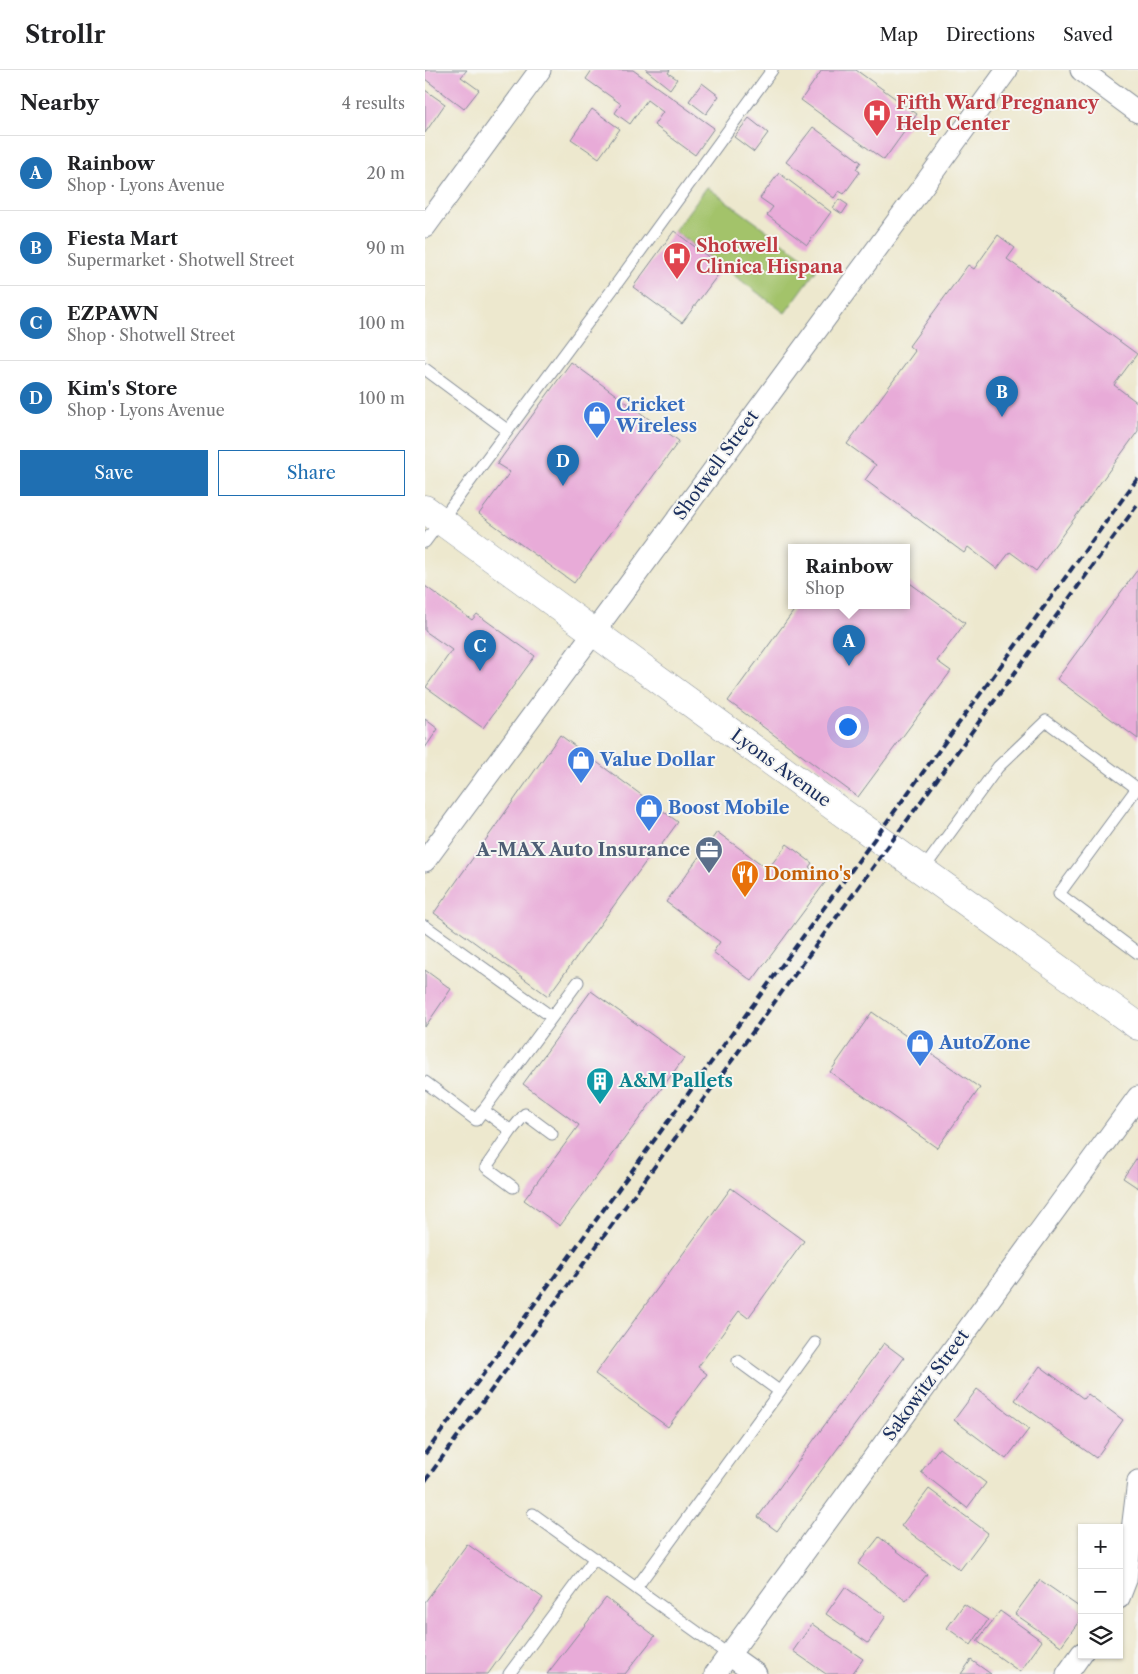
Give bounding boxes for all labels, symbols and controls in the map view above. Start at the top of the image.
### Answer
text: Strollr [25,20,105,49]
text: Map [879,24,918,46]
text: Directions [946,24,1035,46]
text: Saved [1063,24,1113,46]
text: Nearby [20,90,99,115]
place label: Fifth Ward Pregnancy Help Center [896,92,1100,135]
text: 4 results [342,93,405,113]
hospital icon: Fifth Ward Pregnancy Help Center [862,98,892,137]
text: Rainbow [67,152,154,175]
text: A [30,163,42,183]
text: 20 m [366,163,405,183]
text: Shop · Lyons Avenue [67,175,225,195]
text: Fiesta Mart [67,227,178,250]
place label: Shotwell Clinica Hispana [696,235,844,278]
text: B [30,238,42,258]
text: 90 m [366,238,405,258]
hospital icon: Shotwell Clinica Hispana [662,241,692,280]
text: Supermarket · Shotwell Street [67,250,294,270]
text: EZPAWN [67,302,159,325]
text: C [30,313,42,333]
text: 100 m [359,313,405,333]
text: Shop · Shotwell Street [67,325,235,345]
pin: B [986,376,1018,417]
text: Kim's Store [67,377,177,400]
text: D [29,388,43,408]
text: 100 m [359,388,405,408]
place label: Cricket Wireless [615,394,697,437]
text: Shop · Lyons Avenue [67,400,225,420]
shop icon: Cricket Wireless [582,400,612,439]
street label: Shotwell Street [669,405,764,524]
pin: D [547,445,579,486]
button: Save [20,450,208,496]
button: Share [218,450,405,496]
popup [788,544,910,609]
text: Rainbow [805,555,893,578]
text: Shop [805,578,845,598]
pin: A [833,625,865,666]
pin: C [464,630,496,671]
your location [835,714,861,740]
street label: Lyons Avenue [727,724,835,812]
shop icon: Value Dollar [566,745,596,784]
place label: Value Dollar [599,749,715,771]
shop icon: Boost Mobile [634,793,664,832]
place label: Boost Mobile [668,797,790,819]
office icon: A-MAX Auto Insurance [694,835,724,874]
place label: A-MAX Auto Insurance [475,839,690,861]
restaurant icon: Domino's [730,859,760,898]
place label: Domino's [764,863,851,885]
shop icon: AutoZone [905,1028,935,1067]
place label: AutoZone [938,1032,1031,1054]
building icon: A&M Pallets [585,1066,615,1105]
place label: A&M Pallets [618,1070,733,1092]
street label: Sakowitz Street [878,1325,974,1445]
map controls [1078,1524,1123,1659]
button: + [1078,1524,1123,1569]
button: − [1078,1569,1123,1614]
button: layers [1078,1614,1123,1659]

